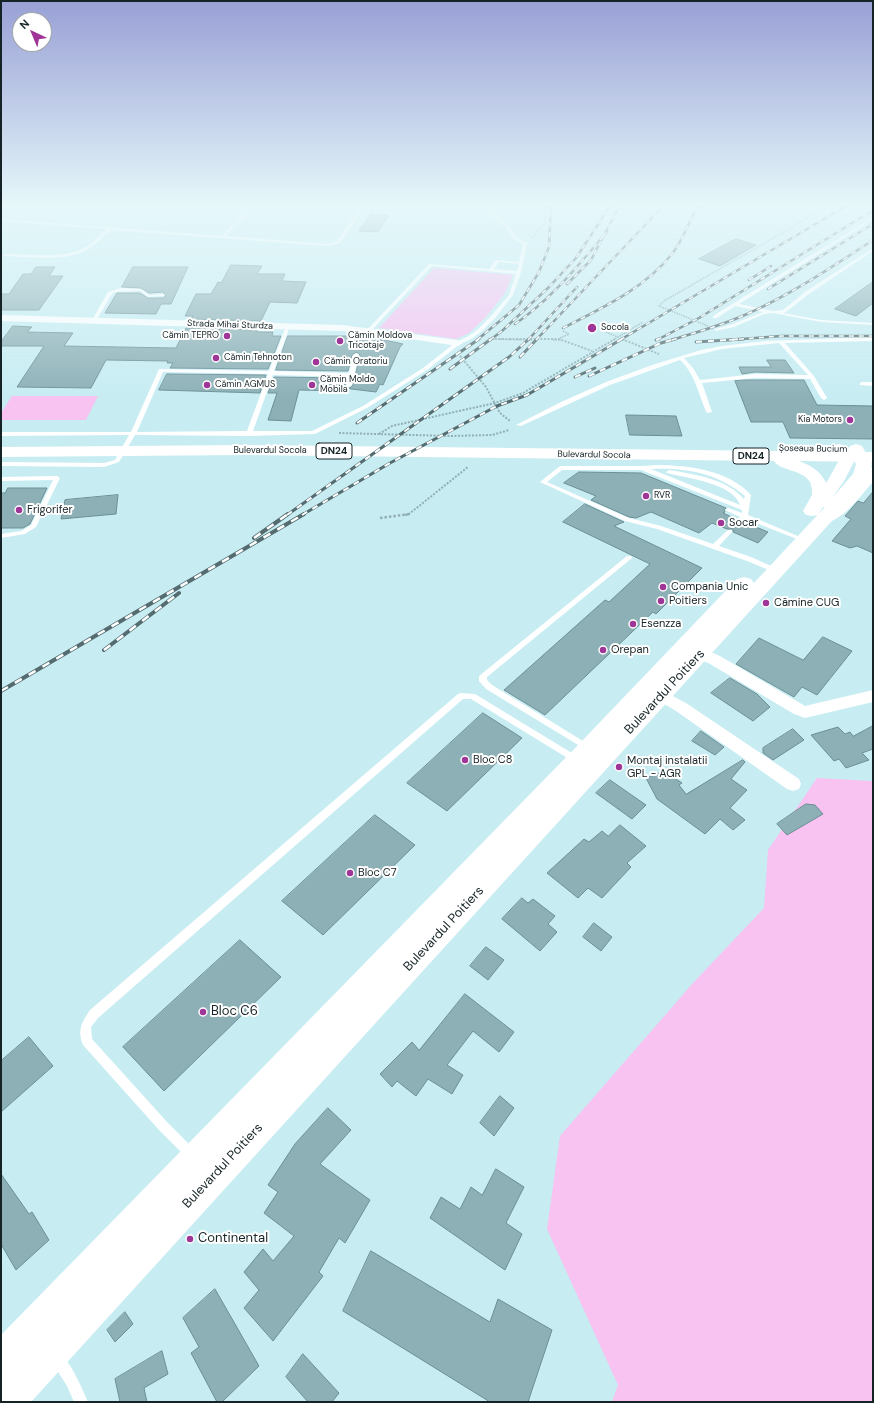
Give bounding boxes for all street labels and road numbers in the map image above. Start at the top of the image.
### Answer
street label: Strada Mihai Sturdza [187,318,273,332]
road number: DN24 [316,443,352,459]
street label: Șoseaua Bucium [779,443,847,455]
street label: Bulevardul Socola [233,446,307,456]
road number: DN24 [733,448,769,464]
street label: Bulevardul Socola [557,449,631,461]
street label: Bulevardul Poitiers [622,646,708,738]
street label: Bulevardul Poitiers [401,883,487,975]
street label: Bulevardul Poitiers [180,1120,266,1212]

